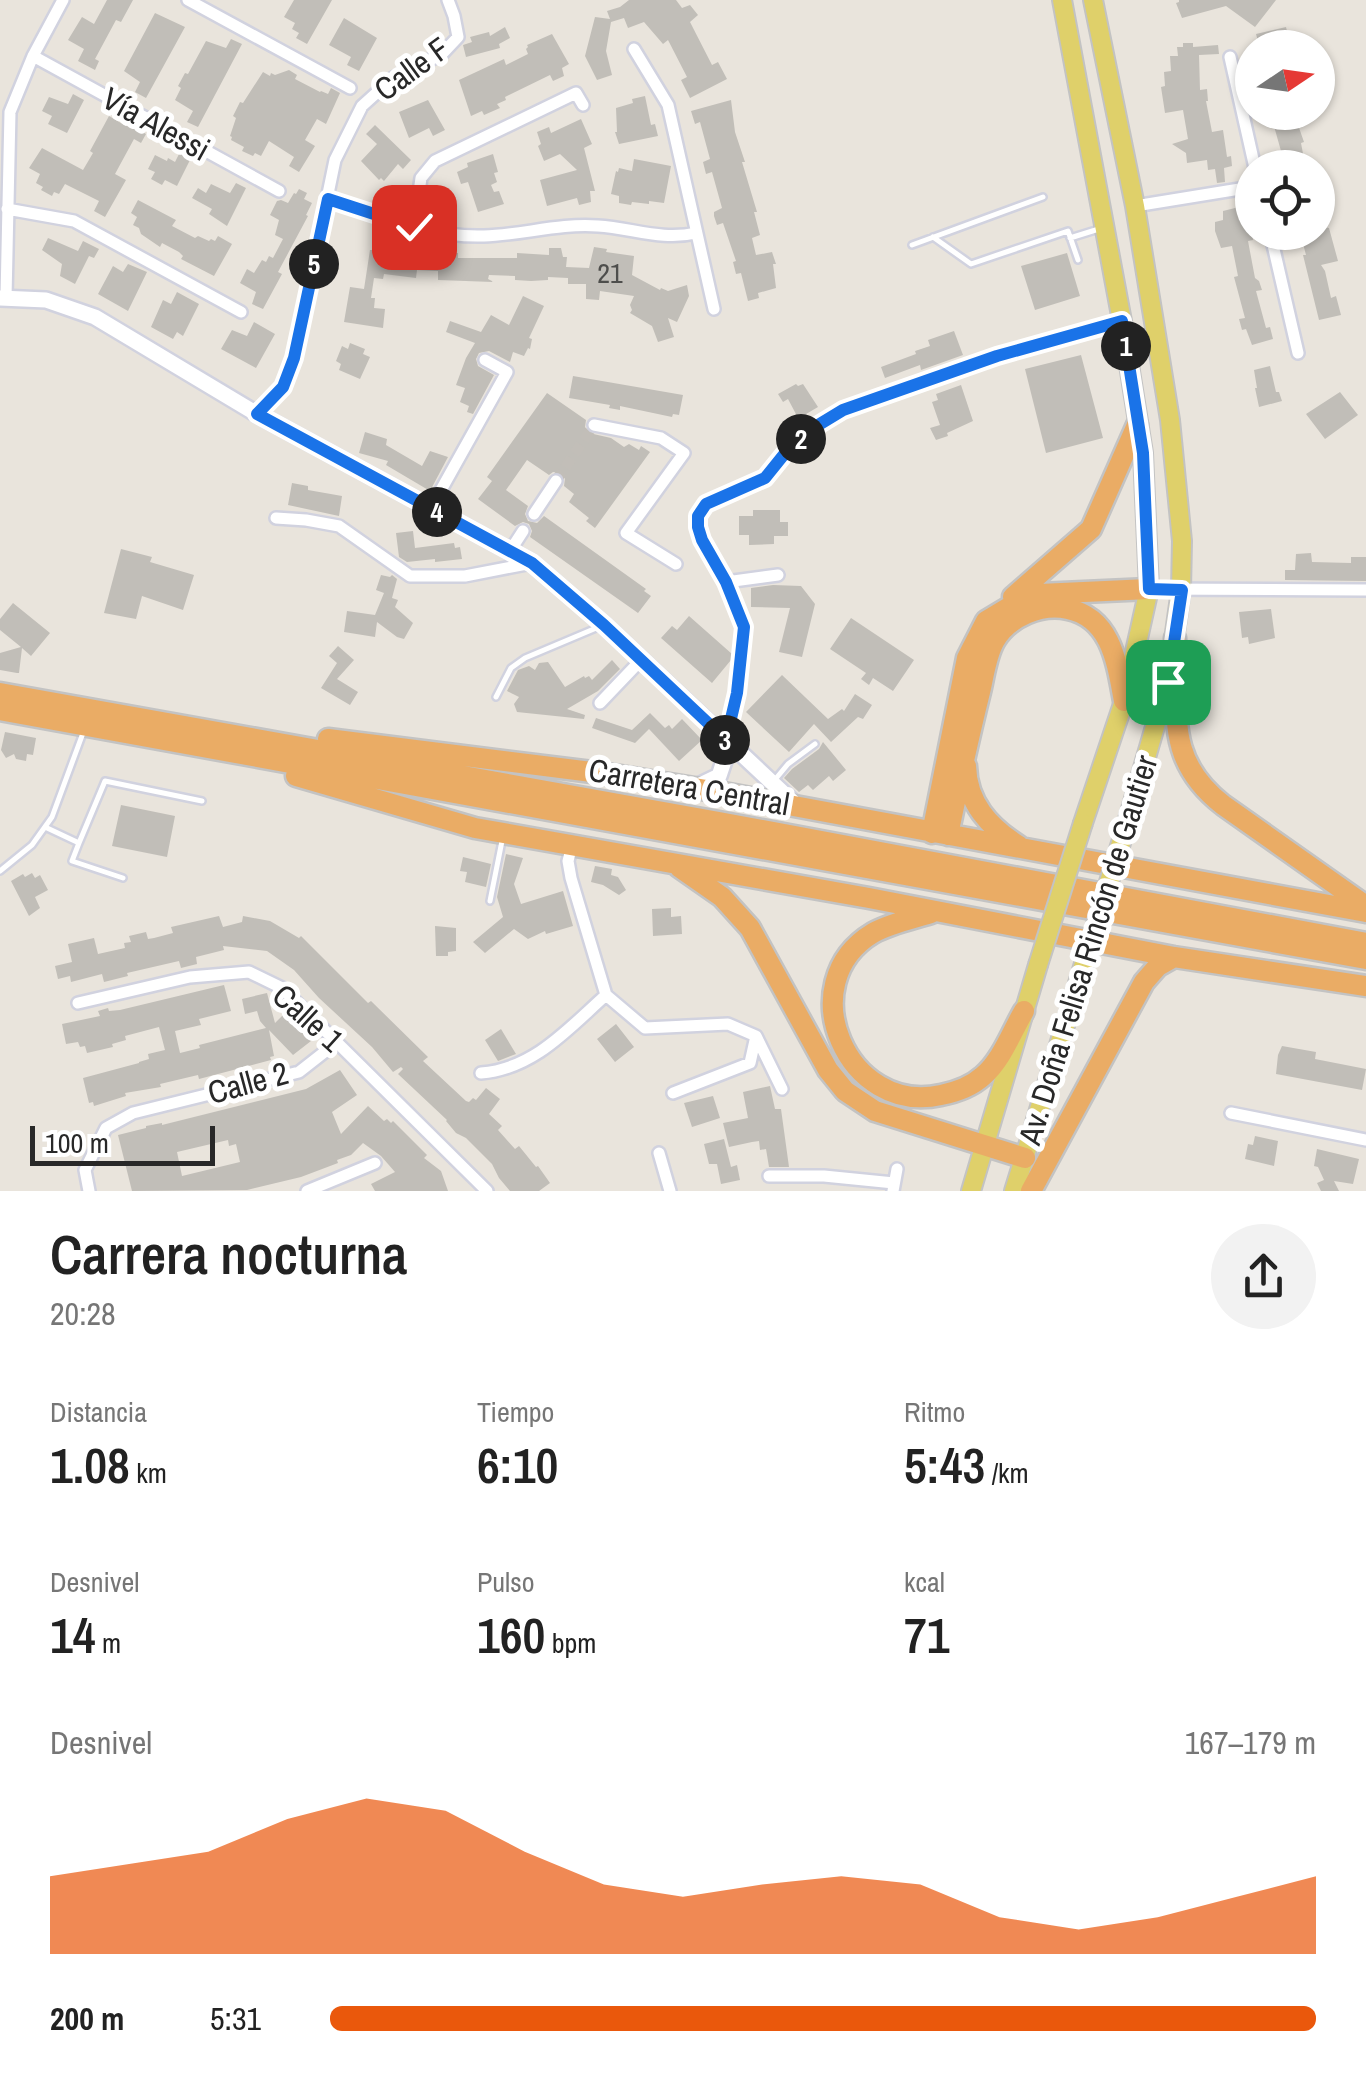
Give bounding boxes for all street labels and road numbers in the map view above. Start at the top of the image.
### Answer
street label: Calle F [365,27,458,110]
street label: Vía Alessi [95,77,218,171]
street label: Carretera Central [586,748,793,825]
street label: Av. Doña Felisa Rincón de Gautier [1007,750,1167,1151]
street label: Calle 1 [264,974,353,1061]
street label: Calle 2 [203,1051,293,1114]

